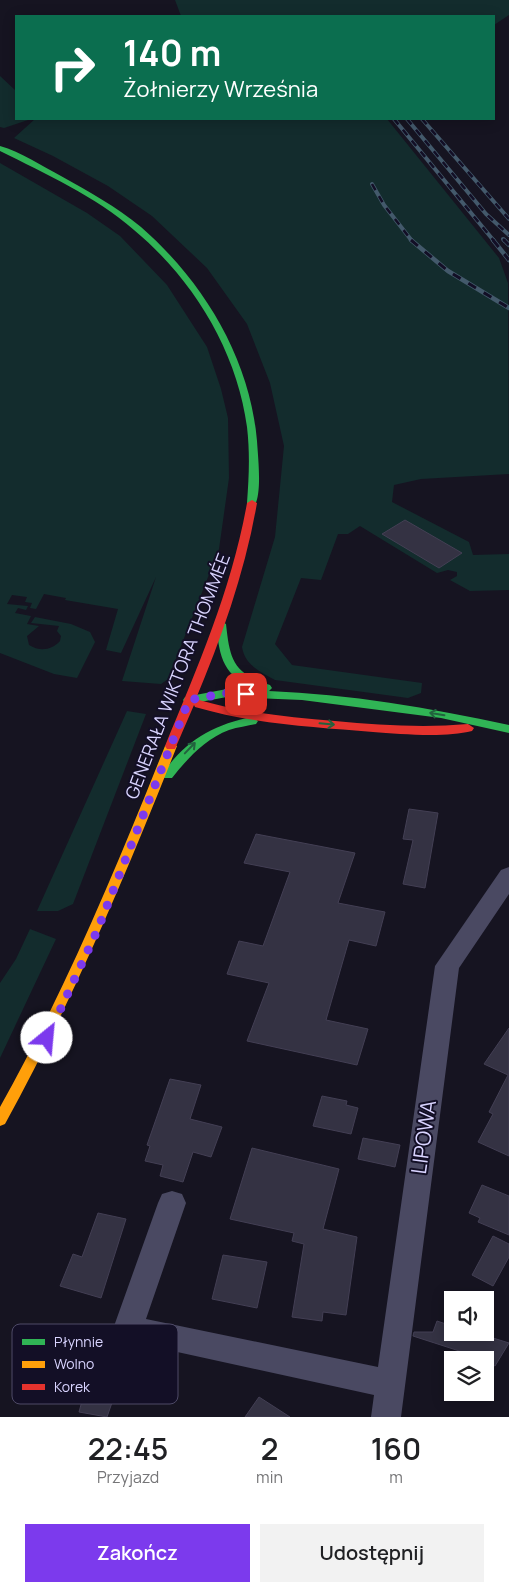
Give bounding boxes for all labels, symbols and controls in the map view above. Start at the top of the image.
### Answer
text: 140 m [123,29,221,77]
icon: right [40,35,105,100]
text: Żołnierzy Września [123,74,318,104]
street label: GENERAŁA WIKTORA THOMMÉE [119,550,235,802]
pin [225,673,267,715]
icon: arrive [232,680,260,708]
one-way arrow [430,708,446,718]
one-way arrow [319,719,335,729]
one-way arrow [184,742,196,755]
position arrow [20,1011,72,1063]
street label: LIPOWA [404,1098,442,1176]
map controls [444,1291,494,1401]
button: sound [444,1291,494,1341]
legend [12,1324,178,1404]
text: Płynnie [54,1332,103,1351]
button: layers [444,1351,494,1401]
text: Wolno [54,1354,94,1373]
text: Korek [54,1377,91,1396]
text: 22:45 [88,1428,168,1469]
text: 2 [261,1428,278,1469]
text: 160 [371,1428,421,1469]
text: Przyjazd [97,1466,159,1488]
text: min [256,1466,283,1488]
text: m [389,1466,403,1488]
button: Zakończ [25,1524,250,1582]
button: Udostępnij [260,1524,484,1582]

